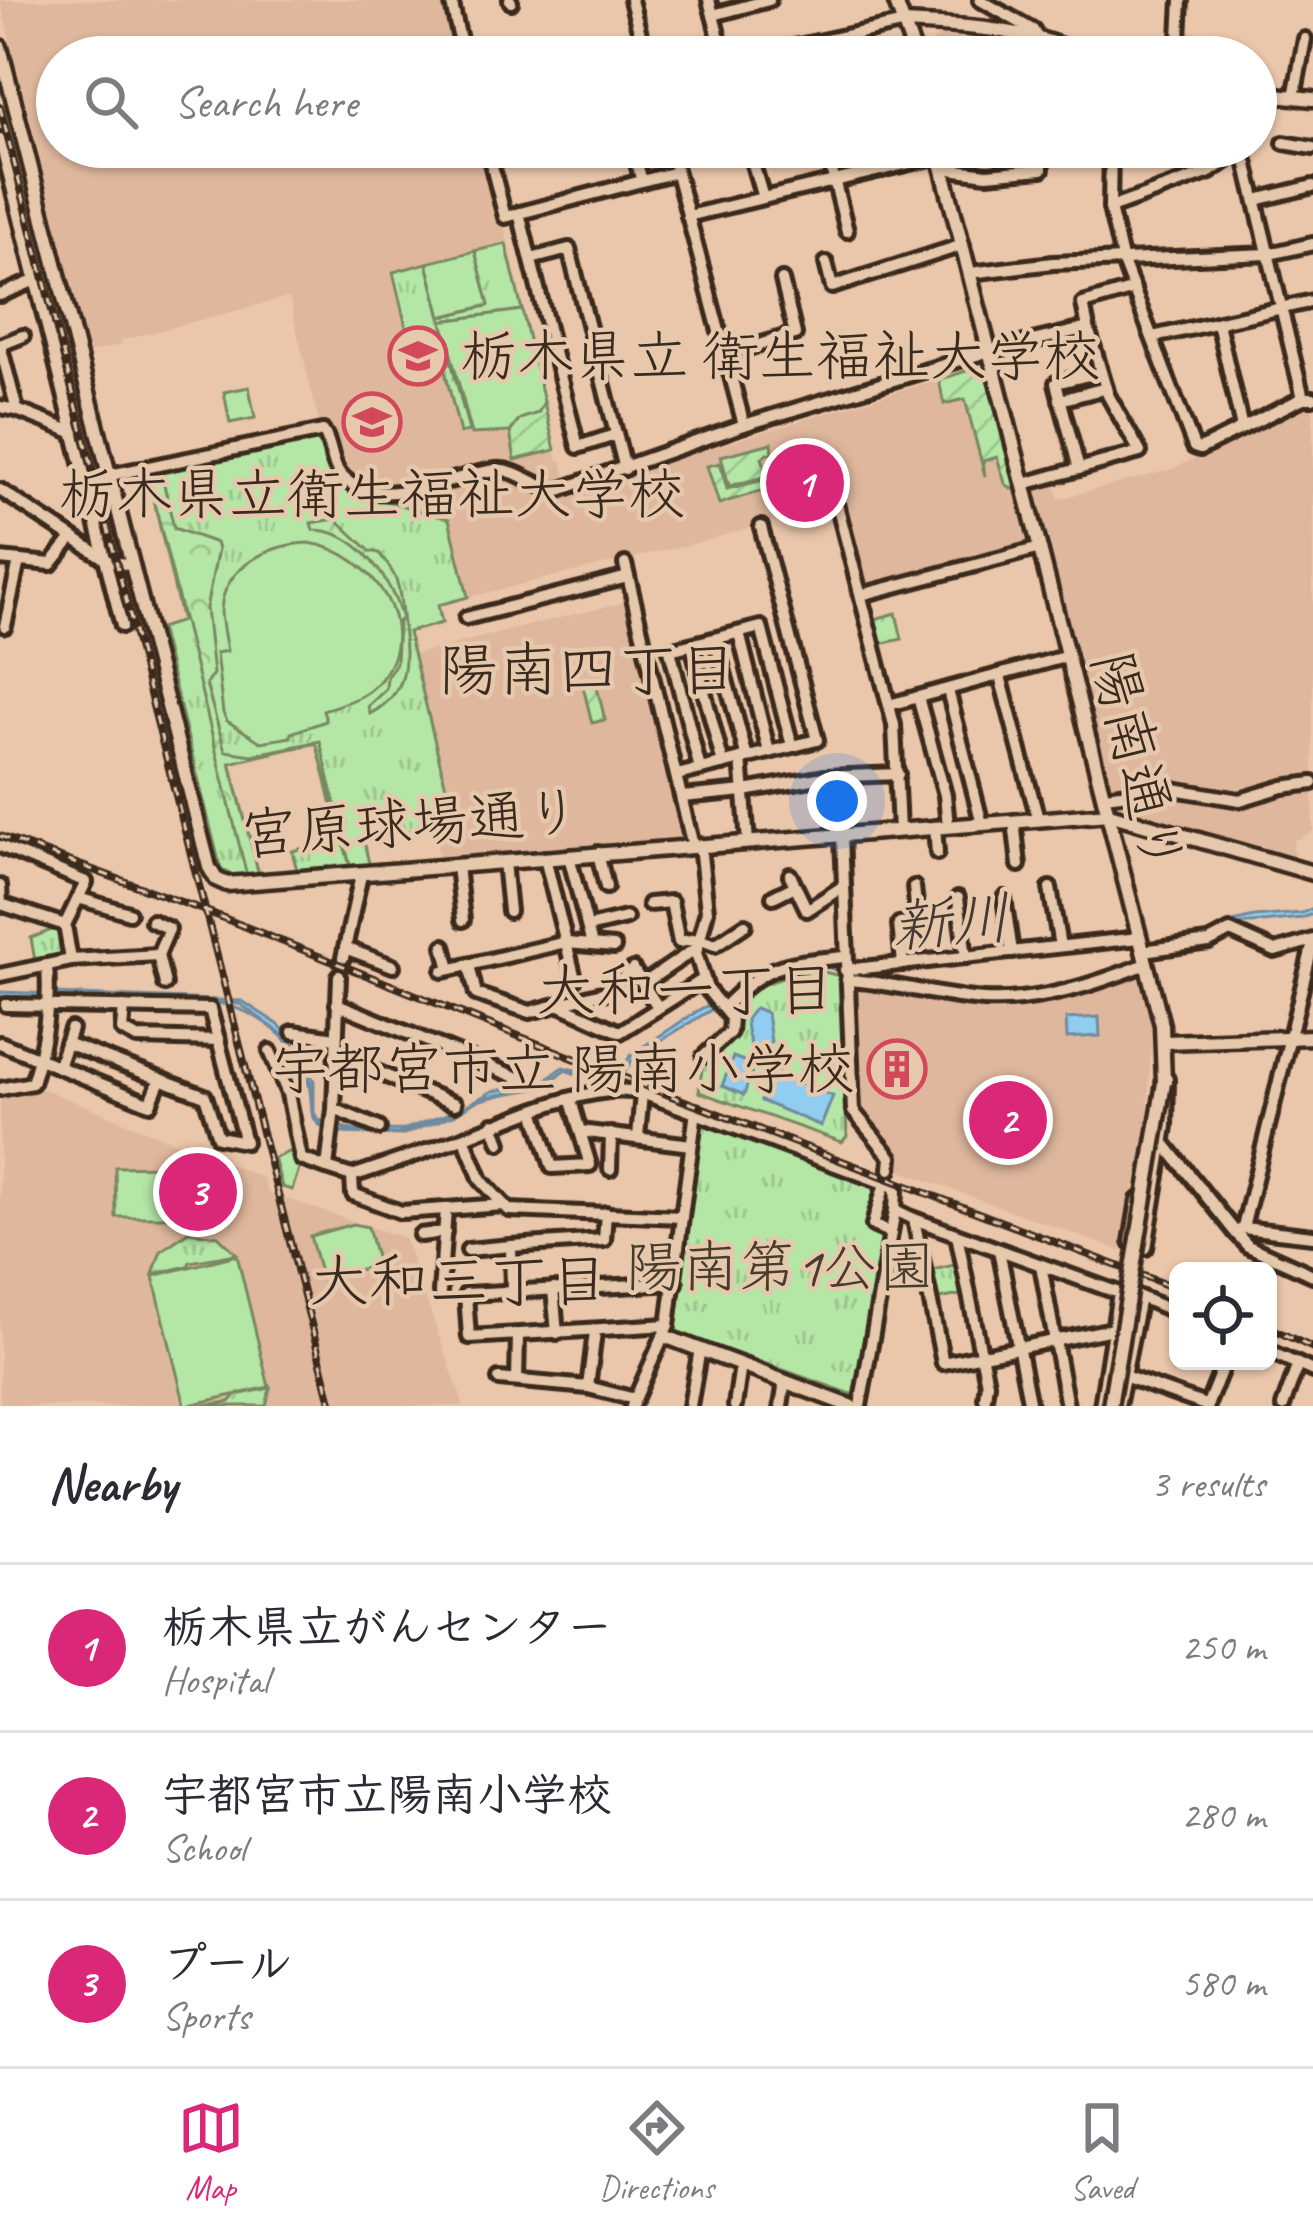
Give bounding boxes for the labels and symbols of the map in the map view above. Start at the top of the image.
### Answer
place label: 栃木県立 衛生福祉大学校 [460,320,1101,392]
school or university icon: 栃木県立 衛生福祉大学校 [387,325,449,387]
school or university icon: 栃木県立衛生福祉大学校 [341,391,403,453]
pin: 1 [766,438,844,528]
place label: 栃木県立衛生福祉大学校 [59,458,686,530]
district label: 陽南四丁目 [438,632,738,708]
street label: 陽南通り [1075,644,1201,882]
your location [807,771,867,831]
street label: 宮原球場通り [238,775,584,871]
water label: 新川 [888,879,1014,965]
district label: 大和一丁目 [536,952,836,1028]
place label: 宇都宮市立 陽南小学校 [271,1033,855,1105]
building icon: 宇都宮市立 陽南小学校 [866,1038,928,1100]
pin: 2 [969,1075,1047,1165]
pin: 3 [159,1147,237,1237]
park label: 陽南第1公園 [625,1231,935,1303]
district label: 大和三丁目 [309,1243,609,1319]

